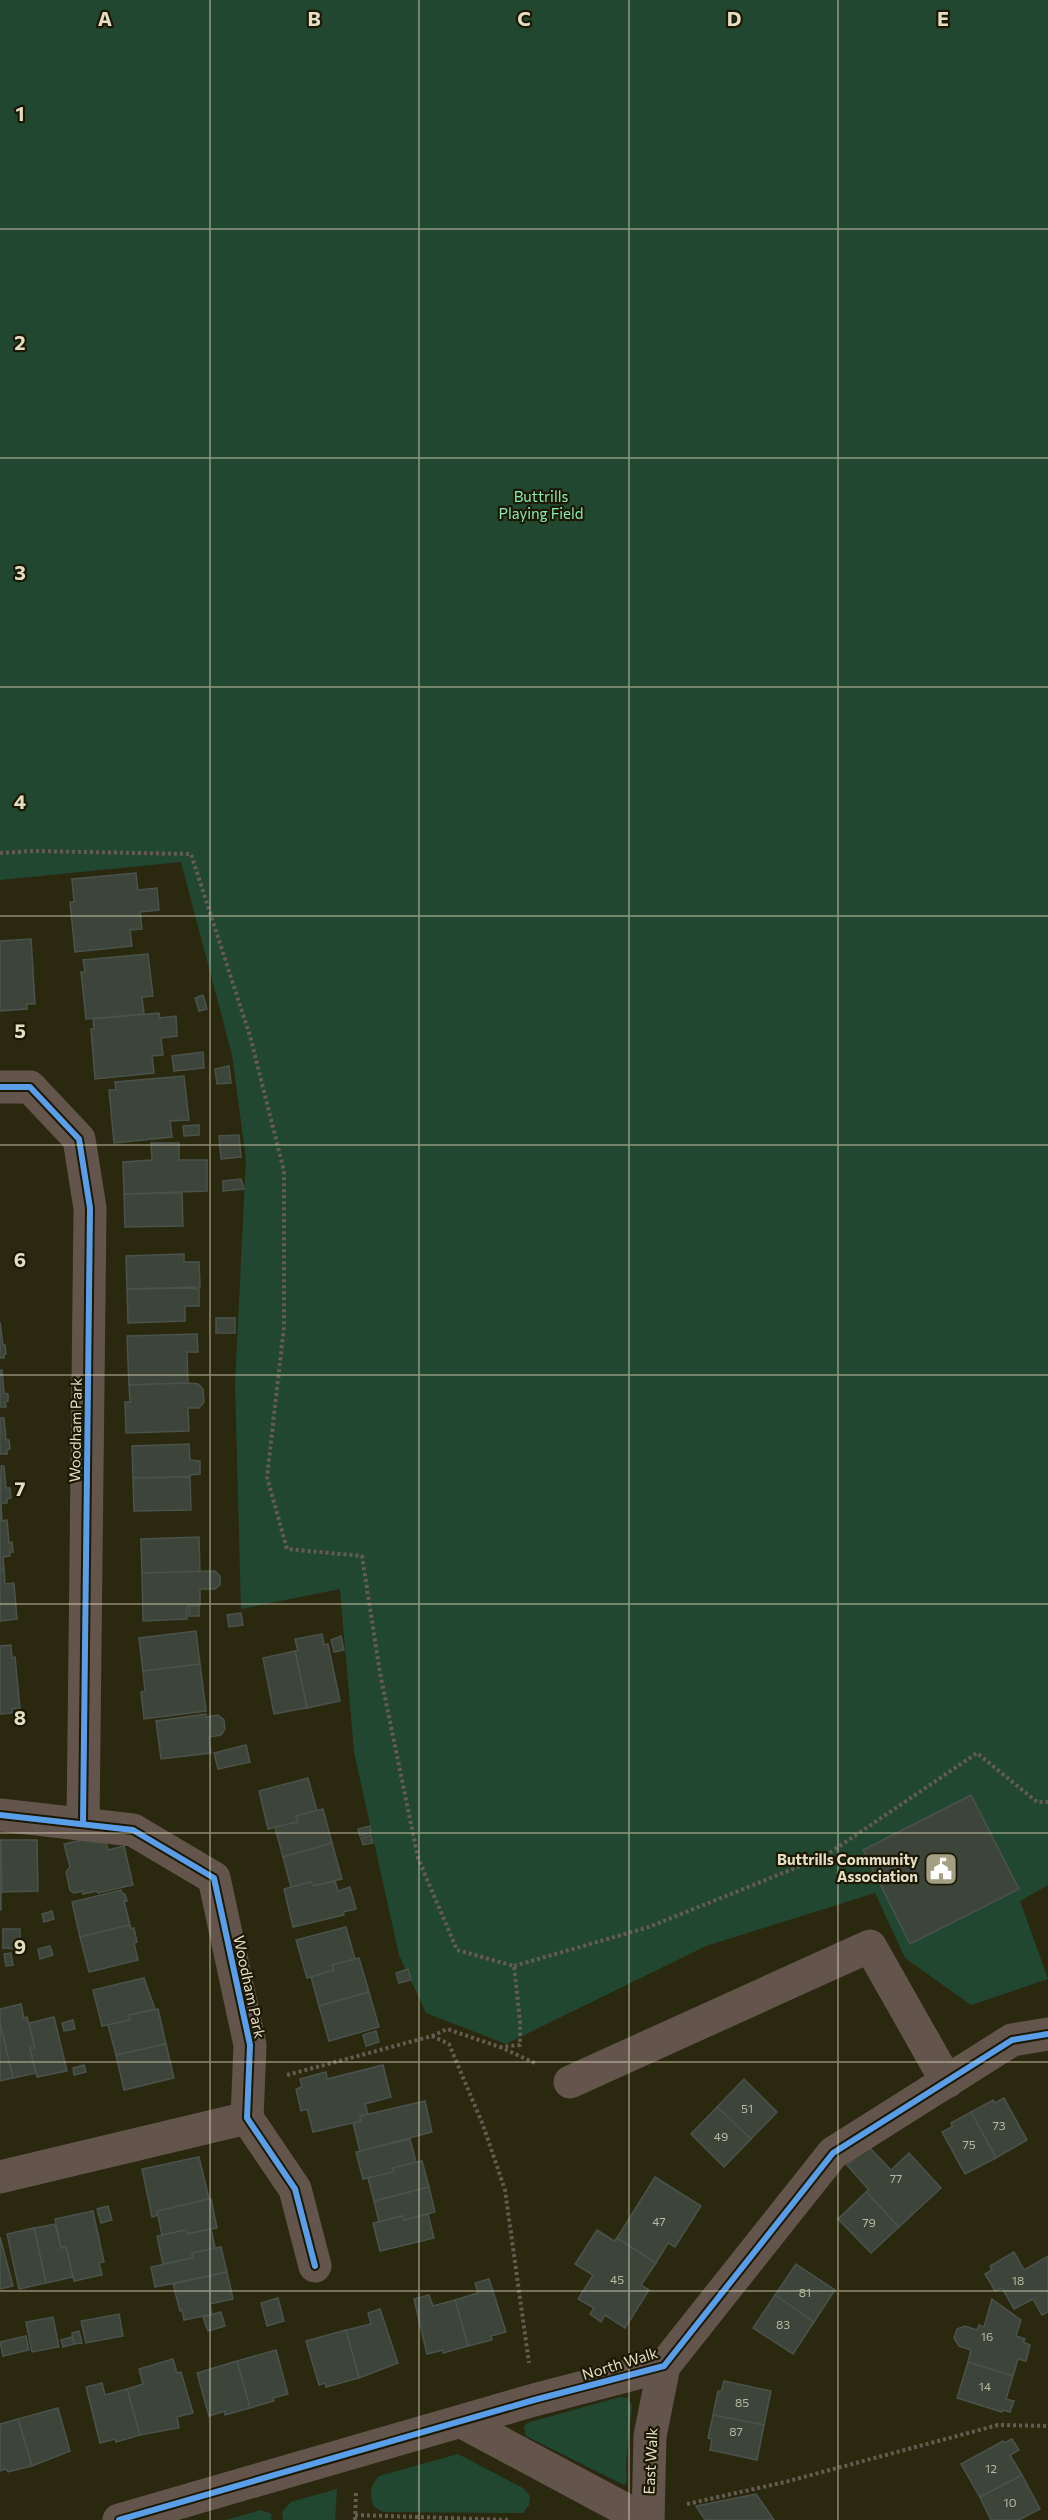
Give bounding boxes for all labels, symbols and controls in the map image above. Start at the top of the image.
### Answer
text: A [98,6,112,30]
text: B [307,6,321,30]
text: C [517,6,531,30]
text: D [727,6,741,30]
text: E [937,6,949,30]
text: 1 [15,101,25,125]
text: 2 [14,330,26,354]
park label: Buttrills Playing Field [499,487,583,522]
text: 3 [14,560,26,584]
text: 4 [14,789,26,813]
text: 5 [14,1018,26,1042]
text: 6 [14,1247,26,1271]
street label: Woodham Park [65,1378,85,1482]
text: 7 [15,1476,26,1500]
text: 8 [14,1705,26,1729]
place label: Buttrills Community Association [777,1850,919,1885]
public building icon: Buttrills Community Association [923,1851,959,1887]
text: 9 [14,1934,26,1958]
street label: Woodham Park [230,1934,270,2040]
house number: 51 [741,2101,753,2115]
house number: 73 [992,2118,1006,2132]
house number: 49 [714,2129,728,2143]
house number: 75 [962,2137,976,2151]
house number: 77 [890,2171,902,2185]
house number: 47 [652,2214,666,2228]
house number: 79 [862,2215,876,2229]
house number: 45 [610,2272,624,2286]
house number: 18 [1012,2273,1024,2287]
house number: 81 [799,2285,811,2299]
house number: 83 [776,2317,790,2331]
house number: 16 [981,2329,993,2343]
street label: North Walk [580,2343,660,2383]
house number: 14 [979,2379,991,2393]
house number: 85 [735,2395,749,2409]
house number: 87 [729,2424,743,2438]
street label: East Walk [639,2427,661,2495]
house number: 12 [985,2461,997,2475]
house number: 10 [1004,2495,1017,2509]

